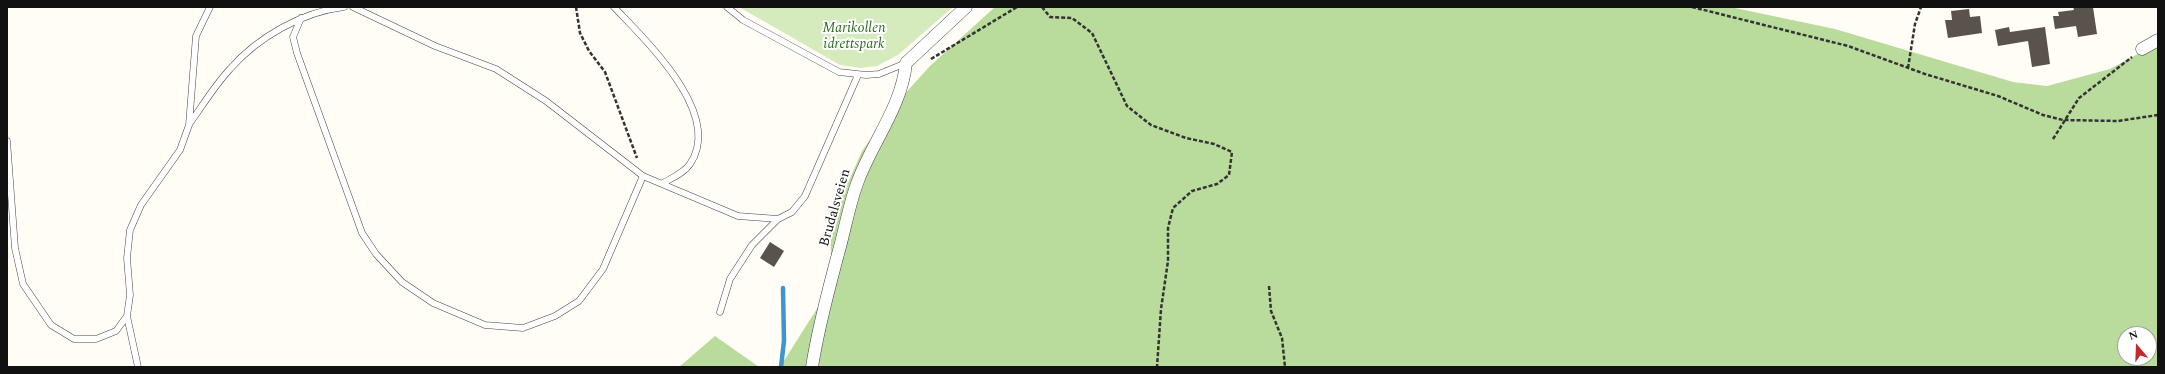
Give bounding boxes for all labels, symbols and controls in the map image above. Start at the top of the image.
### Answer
park label: Marikollen idrettspark [822,21,886,54]
street label: Brudalsveien [817,167,855,249]
north arrow [2117,326,2157,366]
text: N [2126,326,2140,345]

